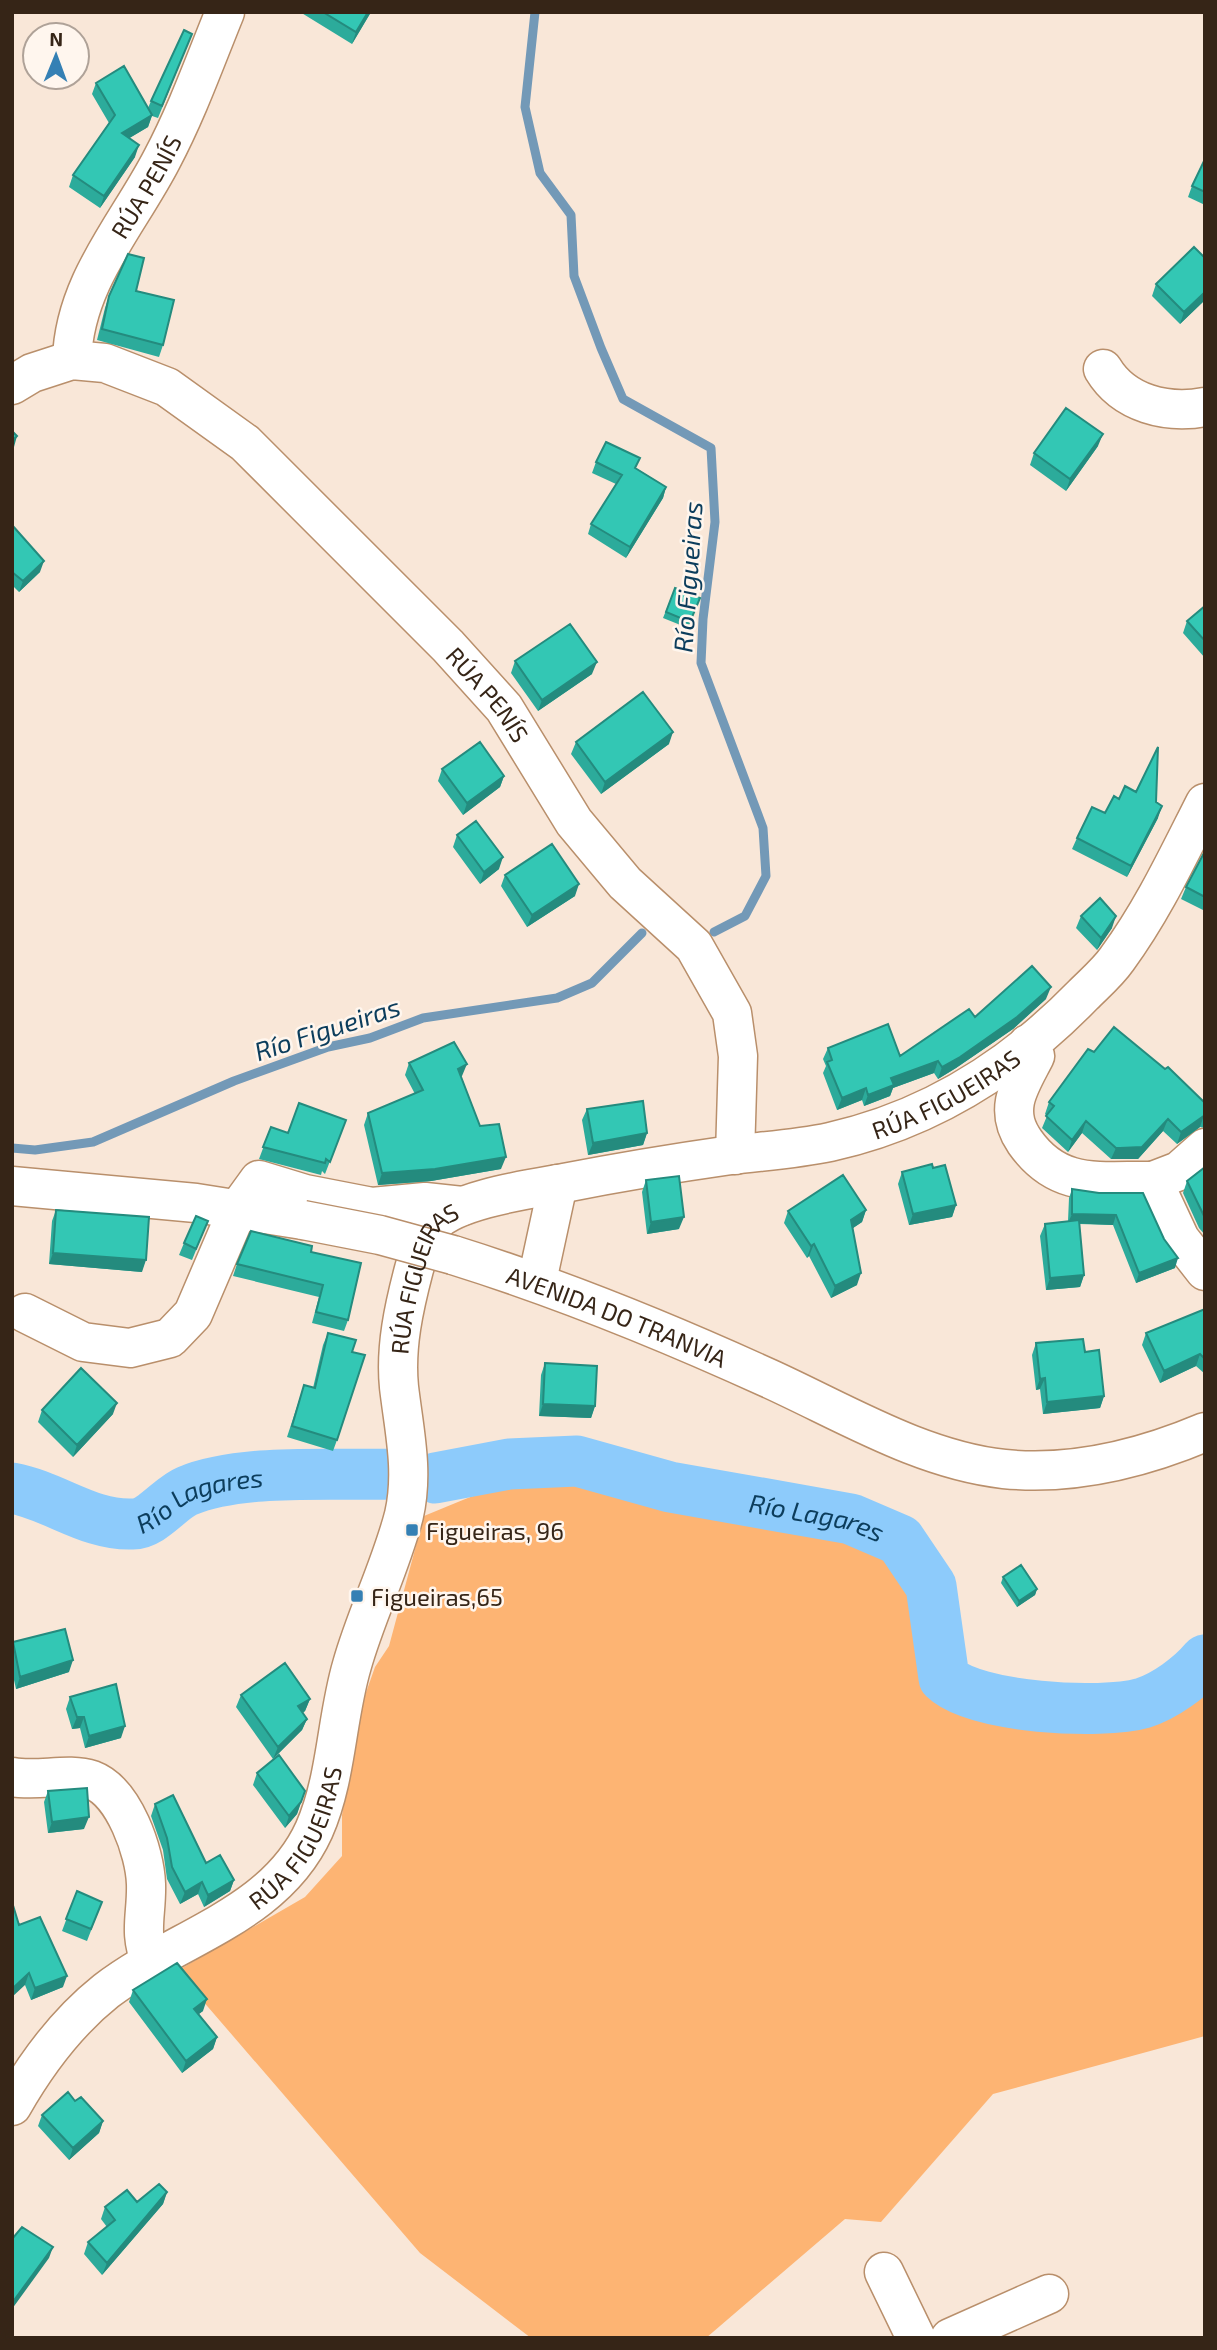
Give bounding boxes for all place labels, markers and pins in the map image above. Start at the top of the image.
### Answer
place label: Figueiras, 96 [426,1516,564,1545]
marker: Figueiras, 96 [404,1522,420,1538]
place label: Figueiras,65 [371,1582,503,1611]
marker: Figueiras,65 [349,1588,365,1604]

